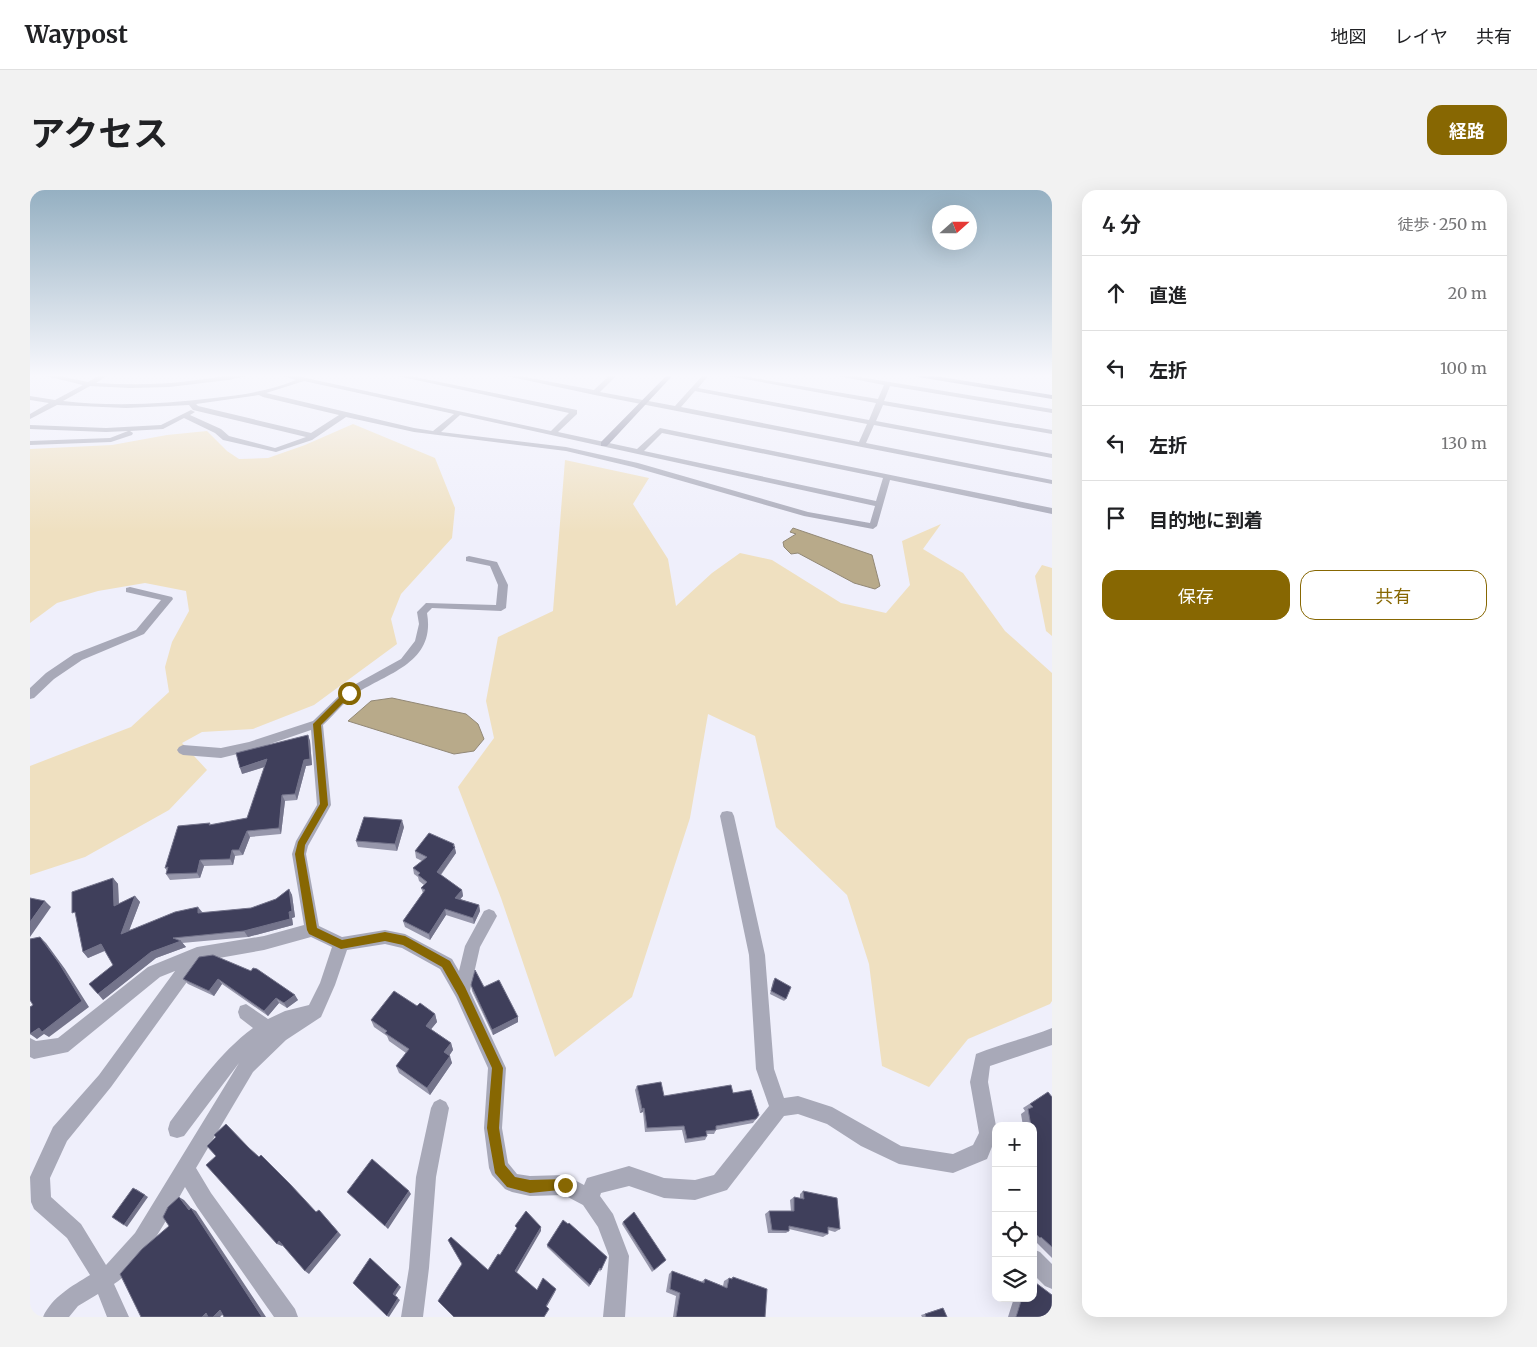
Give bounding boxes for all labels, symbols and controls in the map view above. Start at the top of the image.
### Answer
text: Waypost [25,19,128,50]
text: 地図 [1331,25,1367,48]
text: レイヤ [1395,25,1448,48]
text: 共有 [1476,25,1512,48]
button: 経路 [1427,105,1507,155]
text: アクセス [30,112,168,156]
north arrow [932,205,977,250]
text: 4 分 [1102,211,1141,238]
text: 徒歩 · 250 m [1398,214,1487,234]
icon: ahead [1102,279,1130,307]
text: 直進 [1149,283,1187,307]
text: 20 m [1448,283,1487,303]
icon: left [1102,354,1130,382]
text: 左折 [1149,358,1187,382]
text: 100 m [1440,358,1487,378]
icon: left [1102,429,1130,457]
text: 左折 [1149,433,1187,457]
text: 130 m [1441,433,1487,453]
icon: arrive [1102,504,1130,532]
text: 目的地に到着 [1149,508,1263,532]
button: 保存 [1102,570,1290,620]
button: 共有 [1300,570,1487,620]
route start [338,682,361,705]
map controls [992,1122,1037,1302]
button: + [992,1122,1037,1167]
button: − [992,1167,1037,1212]
route end [554,1174,577,1197]
button: locate [992,1212,1037,1257]
button: layers [992,1257,1037,1302]

